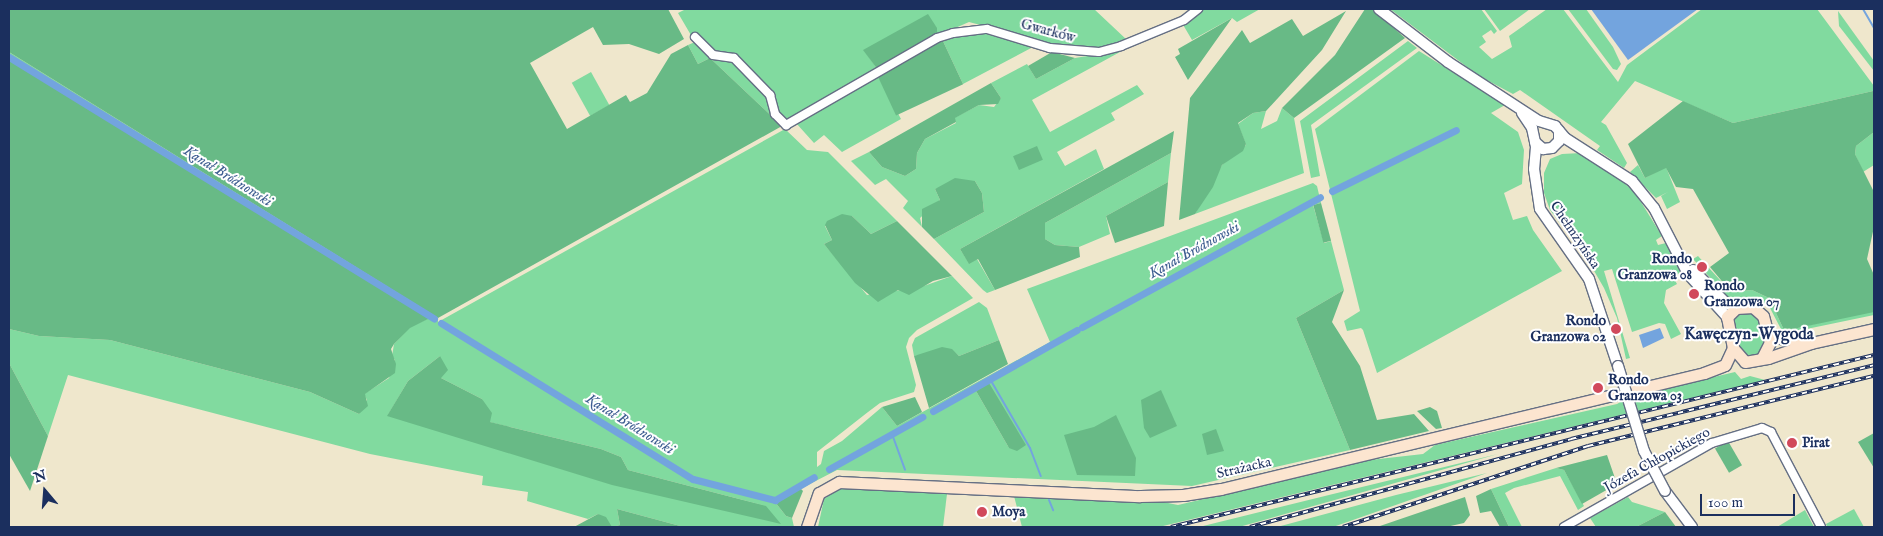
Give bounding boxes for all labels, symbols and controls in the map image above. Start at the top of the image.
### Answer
street label: Gwarków [1019,16,1077,46]
water label: Kanał Bródnowski [180,142,276,210]
street label: Chełmżyńska [1546,198,1604,272]
water label: Kanał Bródnowski [1146,218,1242,282]
place label: Rondo Granzowa 08 [1618,251,1692,284]
marker: Rondo Granzowa 08 [1696,261,1708,273]
place label: Rondo Granzowa 07 [1704,278,1779,310]
marker: Rondo Granzowa 07 [1688,288,1700,300]
place label: Rondo Granzowa 02 [1531,313,1606,346]
marker: Rondo Granzowa 02 [1610,323,1622,335]
district label: Kawęczyn-Wygoda [1684,325,1814,345]
place label: Rondo Granzowa 03 [1608,372,1682,404]
marker: Rondo Granzowa 03 [1592,382,1604,394]
water label: Kanał Bródnowski [582,390,678,458]
street label: Józefa Chłopickiego [1601,424,1713,496]
place label: Pirat [1802,435,1830,451]
marker: Pirat [1786,437,1798,449]
street label: Strażacka [1215,454,1273,482]
north arrow [20,466,70,516]
text: N [32,466,49,487]
scale bar [1703,484,1798,516]
text: 100 m [1708,493,1743,512]
place label: Moya [992,504,1025,520]
marker: Moya [976,506,988,518]

